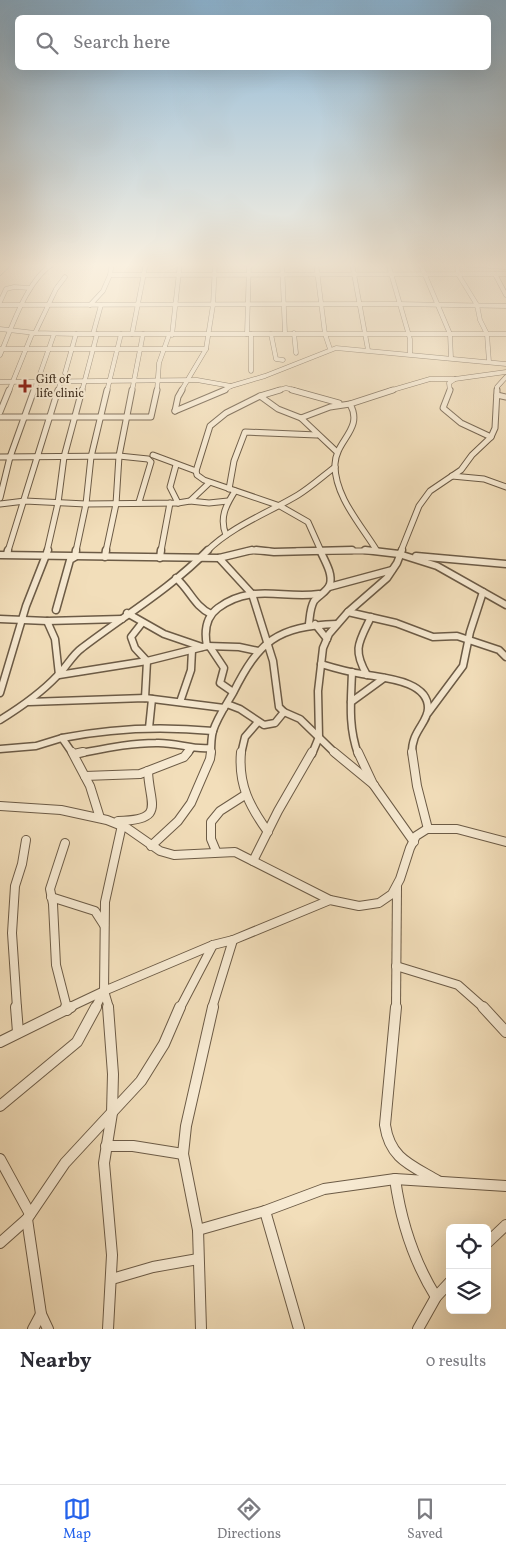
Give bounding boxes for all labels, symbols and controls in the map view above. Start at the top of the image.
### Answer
search box [15,15,491,70]
icon: search [33,29,61,57]
text: Search here [73,30,170,56]
place label: Gift of life clinic [36,372,84,402]
marker: Gift of life clinic [18,379,32,393]
map controls [446,1224,491,1314]
button: locate [446,1224,491,1269]
button: layers [446,1269,491,1314]
text: Nearby [20,1347,91,1376]
text: 0 results [426,1351,486,1373]
tab: Map [63,1495,91,1544]
tab: Directions [217,1495,281,1544]
tab: Saved [407,1495,443,1544]

